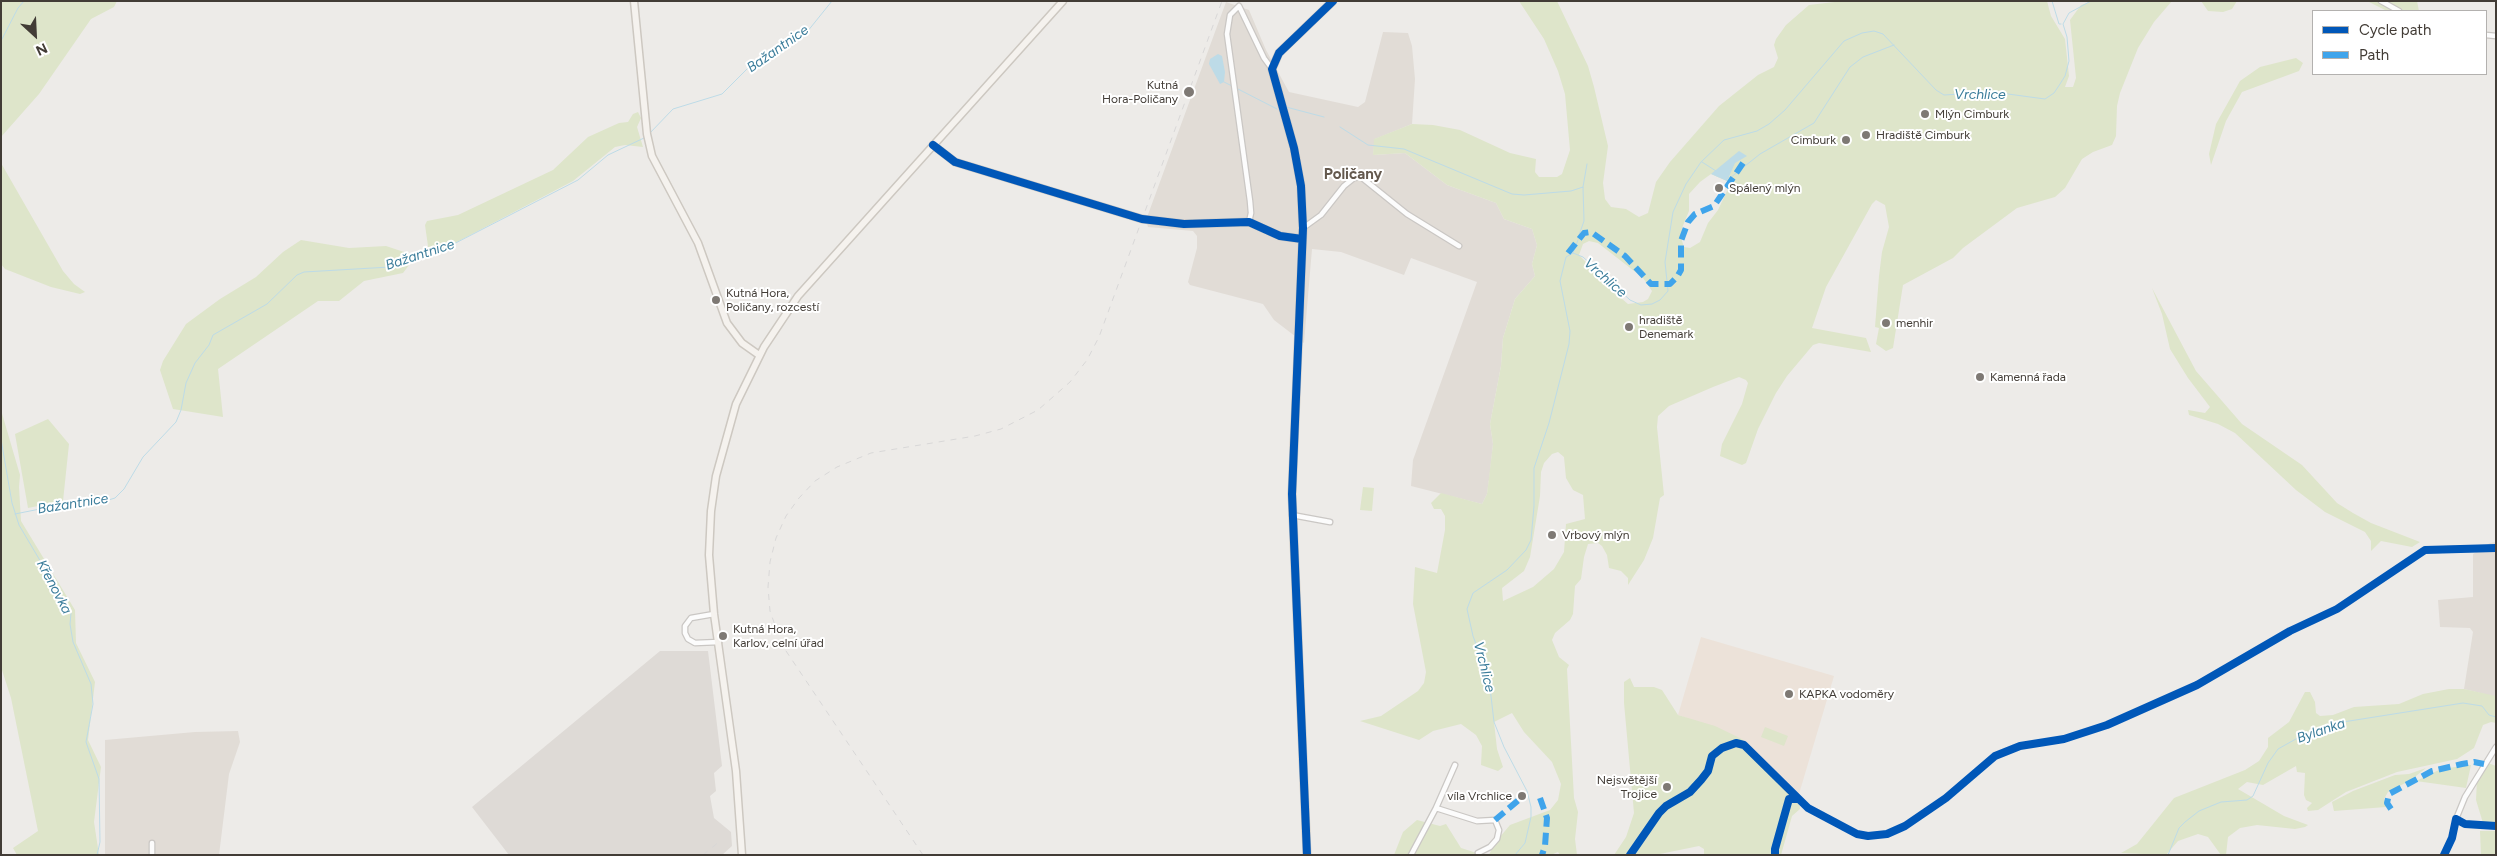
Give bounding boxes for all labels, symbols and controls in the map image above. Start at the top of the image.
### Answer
north arrow [10,10,60,60]
legend [2312,10,2487,75]
text: Cycle path [2359,21,2431,39]
water label: Bažantnice [744,22,812,76]
text: N [33,39,50,59]
text: Path [2359,46,2389,64]
place label: Kutná Hora-Poličany [1102,78,1178,106]
marker: Kutná Hora-Poličany [1182,85,1196,99]
water label: Vrchlice [1954,87,2006,103]
place label: Mlýn Cimburk [1935,107,2009,121]
marker: Mlýn Cimburk [1919,108,1931,120]
place label: Hradiště Cimburk [1876,128,1970,142]
marker: Hradiště Cimburk [1860,129,1872,141]
place label: Cimburk [1791,133,1836,147]
marker: Cimburk [1840,134,1852,146]
district label: Poličany [1324,166,1382,184]
place label: Spálený mlýn [1729,181,1801,195]
marker: Spálený mlýn [1713,182,1725,194]
water label: Bažantnice [383,236,457,274]
water label: Vrchlice [1580,255,1630,301]
place label: Kutná Hora, Poličany, rozcestí [726,286,819,314]
marker: Kutná Hora, Poličany, rozcestí [710,294,722,306]
place label: hradiště Denemark [1639,313,1693,341]
place label: menhir [1896,316,1933,330]
marker: menhir [1880,317,1892,329]
marker: hradiště Denemark [1623,321,1635,333]
place label: Kamenná řada [1990,370,2066,384]
marker: Kamenná řada [1974,371,1986,383]
water label: Bažantnice [36,490,110,518]
place label: Vrbový mlýn [1562,528,1630,542]
marker: Vrbový mlýn [1546,529,1558,541]
water label: Křenovka [33,557,75,617]
place label: Kutná Hora, Karlov, celní úřad [733,622,824,650]
marker: Kutná Hora, Karlov, celní úřad [717,630,729,642]
water label: Vrchlice [1470,640,1498,694]
place label: KAPKA vodoměry [1799,687,1894,701]
marker: KAPKA vodoměry [1783,688,1795,700]
water label: Bylanka [2295,715,2347,747]
place label: Nejsvětější Trojice [1597,773,1657,801]
marker: Nejsvětější Trojice [1661,781,1673,793]
place label: víla Vrchlice [1447,789,1512,803]
marker: víla Vrchlice [1516,790,1528,802]

